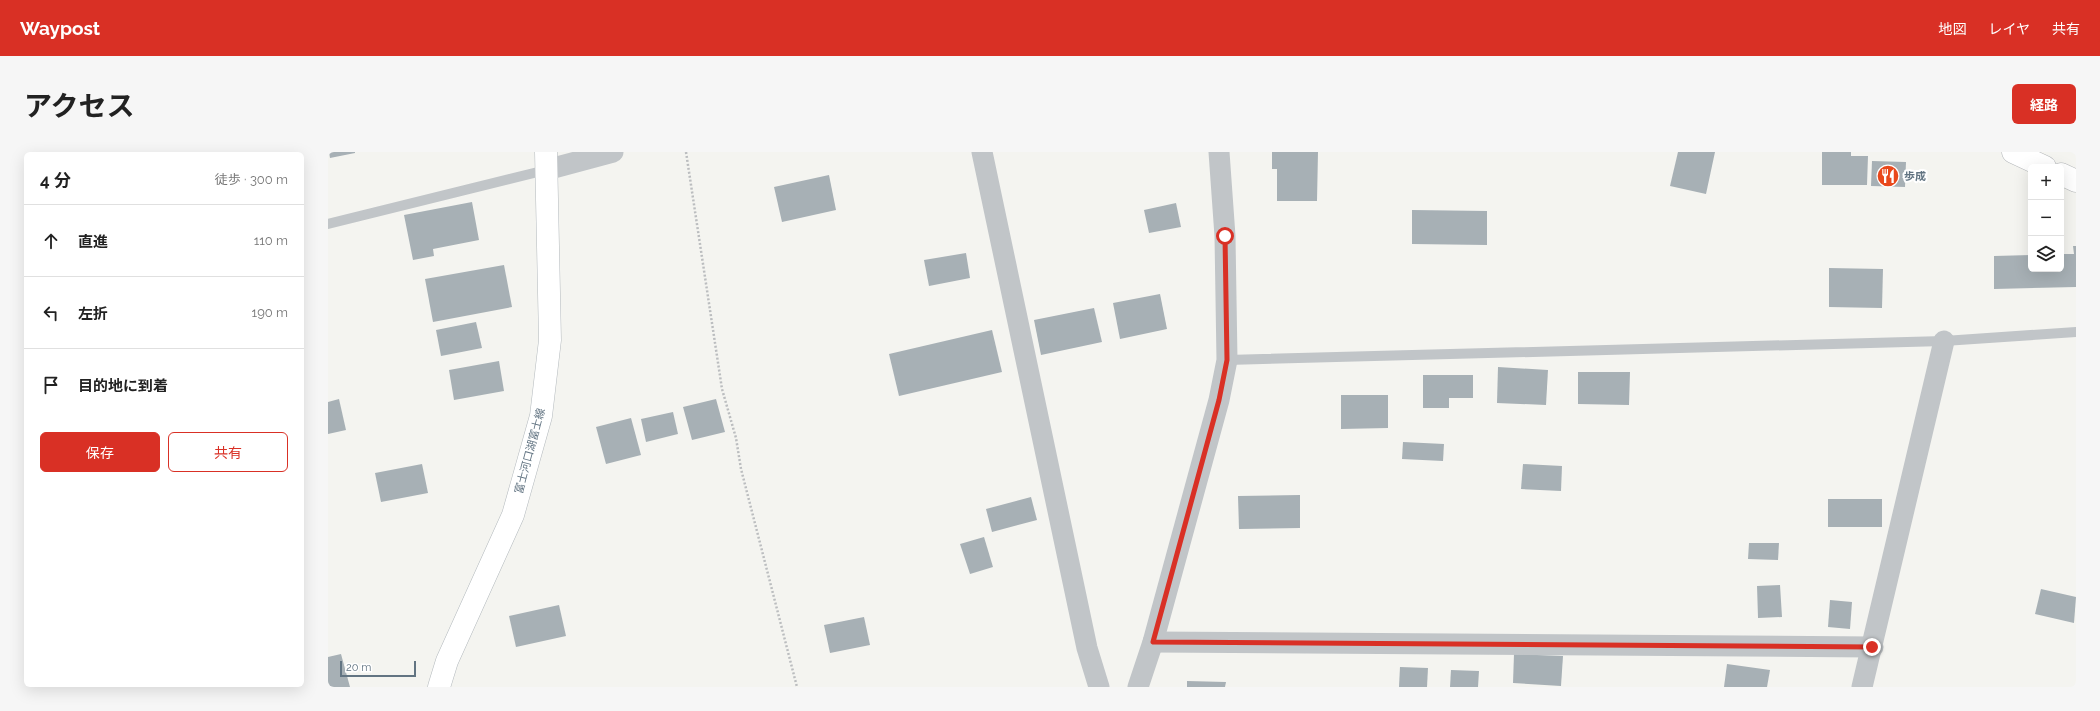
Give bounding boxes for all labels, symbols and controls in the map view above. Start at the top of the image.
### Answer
text: Waypost [20,17,100,39]
text: 地図 [1938,21,1966,37]
text: レイヤ [1988,21,2030,37]
text: 共有 [2052,21,2080,37]
button: 経路 [2012,84,2076,124]
text: アクセス [24,90,135,123]
restaurant icon: 歩成 [1875,163,1901,189]
map controls [2028,164,2064,272]
button: + [2028,164,2064,200]
text: 4 分 [40,170,71,190]
place label: 歩成 [1904,170,1926,183]
text: 徒歩 · 300 m [215,172,288,187]
button: − [2028,200,2064,236]
route start [1216,227,1234,245]
icon: ahead [40,230,62,252]
text: 直進 [78,233,108,251]
text: 110 m [254,233,288,248]
button: layers [2028,236,2064,272]
icon: left [40,302,62,324]
text: 左折 [78,305,108,323]
text: 190 m [252,305,288,320]
icon: arrive [40,374,62,396]
text: 目的地に到着 [78,377,168,395]
street label: 富士河口湖富士線 [512,407,548,495]
button: 保存 [40,432,160,472]
button: 共有 [168,432,288,472]
route end [1863,638,1881,656]
scale bar [340,659,416,678]
text: 20 m [346,661,371,674]

